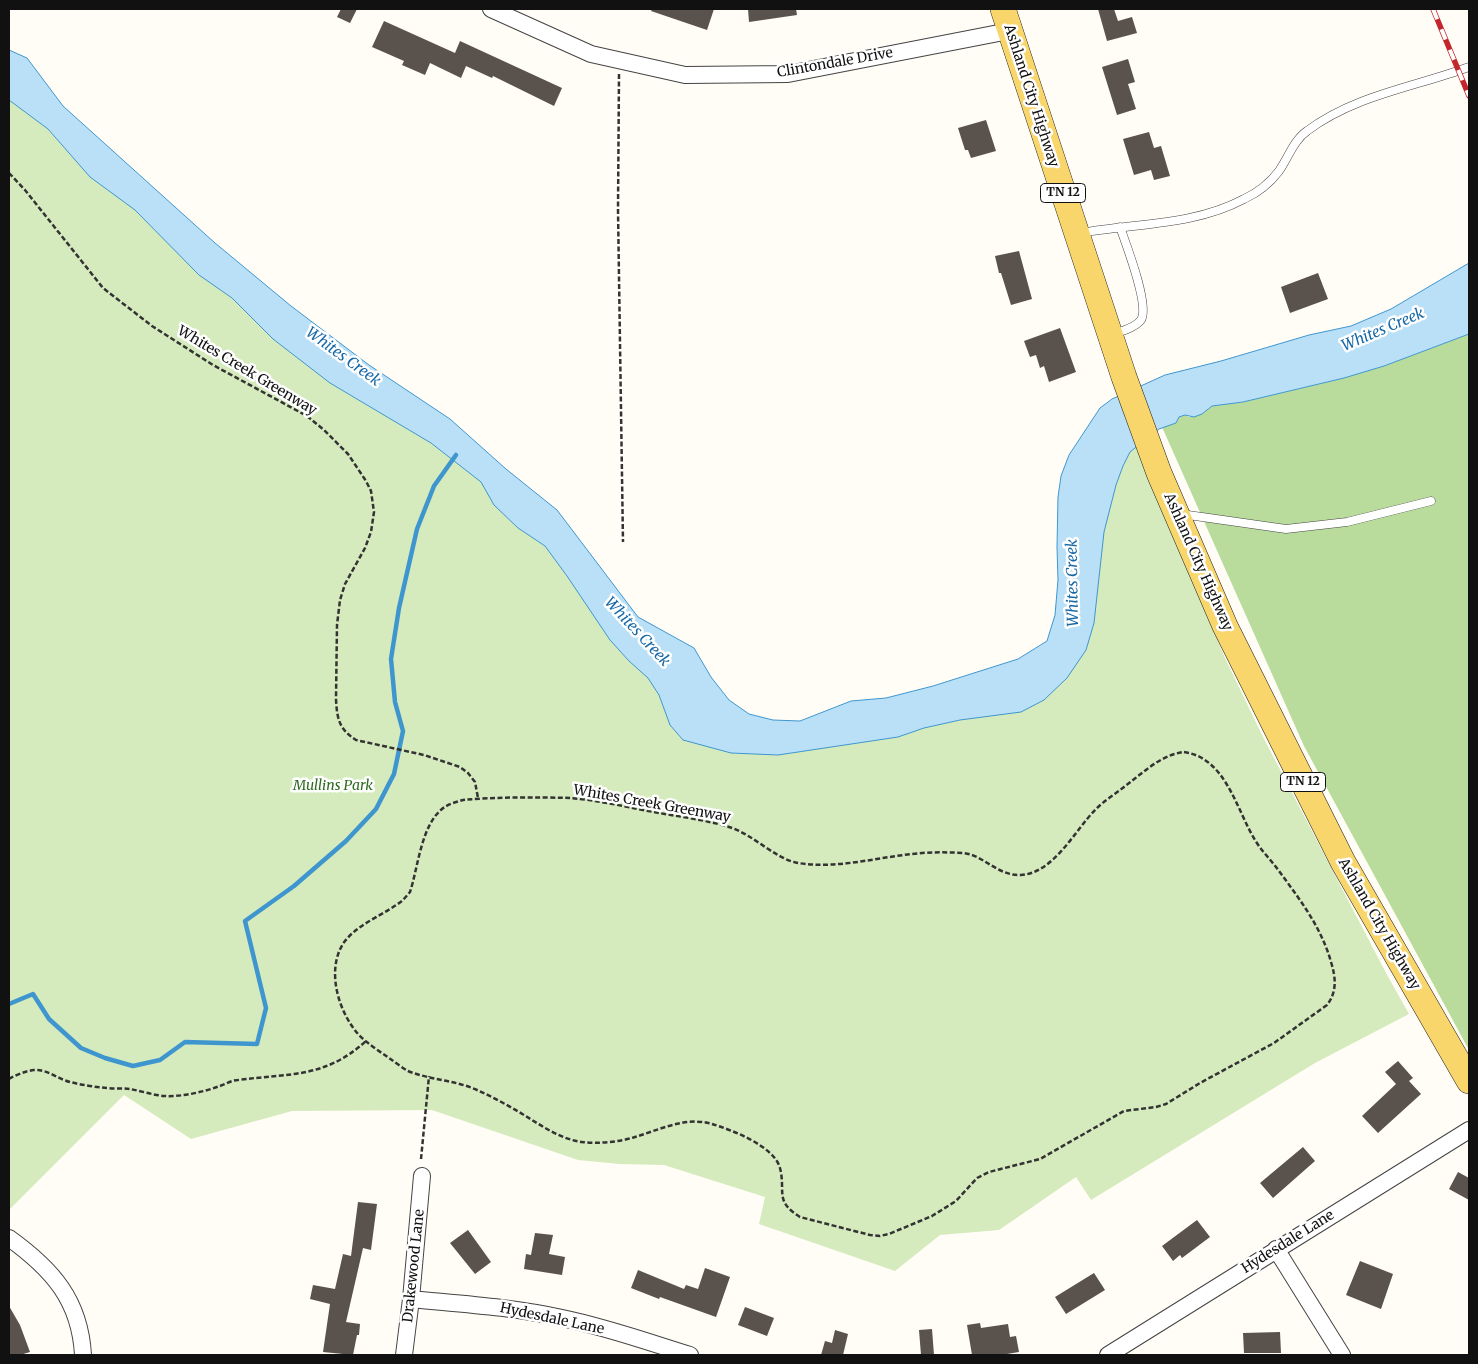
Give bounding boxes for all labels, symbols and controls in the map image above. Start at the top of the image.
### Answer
street label: Ashland City Highway [1000,23,1062,169]
street label: Clintondale Drive [776,45,894,81]
road number: TN 12 [1040,184,1086,202]
water label: Whites Creek [1339,305,1427,355]
street label: Whites Creek Greenway [174,323,320,419]
water label: Whites Creek [302,324,384,390]
street label: Ashland City Highway [1160,491,1236,633]
water label: Whites Creek [1063,539,1083,627]
water label: Whites Creek [600,594,674,670]
road number: TN 12 [1280,772,1326,792]
park label: Mullins Park [293,778,373,794]
street label: Whites Creek Greenway [572,782,732,826]
street label: Ashland City Highway [1334,855,1424,993]
street label: Hydesdale Lane [1239,1207,1337,1277]
street label: Drakewood Lane [400,1208,428,1324]
street label: Hydesdale Lane [498,1300,606,1338]

